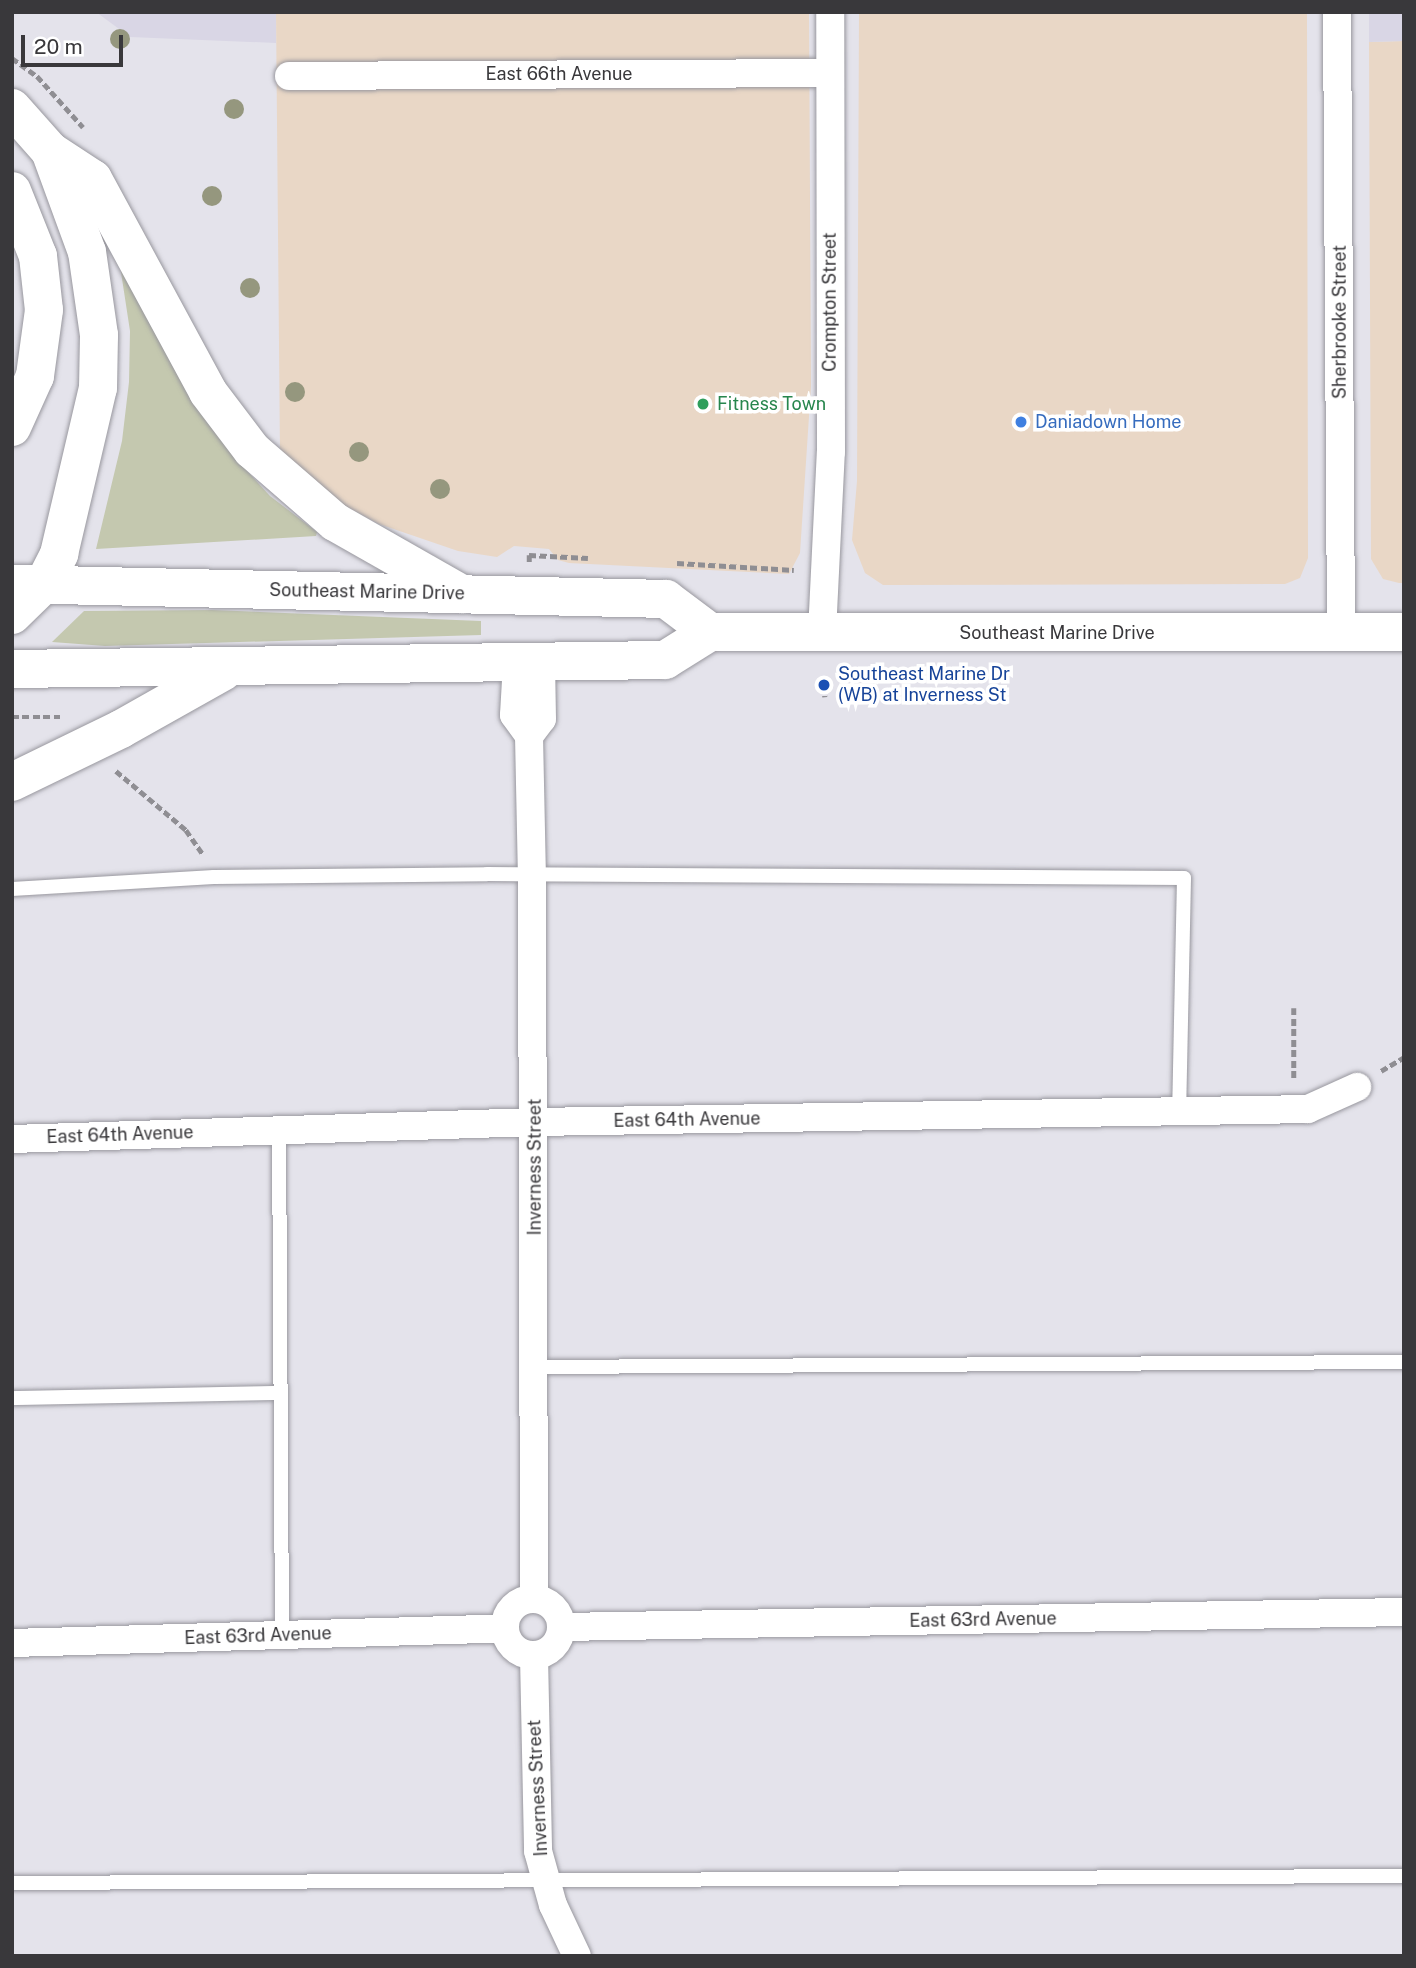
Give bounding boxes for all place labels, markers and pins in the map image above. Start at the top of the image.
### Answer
place label: Fitness Town [717,393,826,415]
marker: Fitness Town [695,396,711,412]
place label: Daniadown Home [1035,411,1181,433]
marker: Daniadown Home [1013,414,1029,430]
place label: Southeast Marine Dr (WB) at Inverness St [838,664,1010,706]
marker: Southeast Marine Dr (WB) at Inverness St [816,677,832,693]

